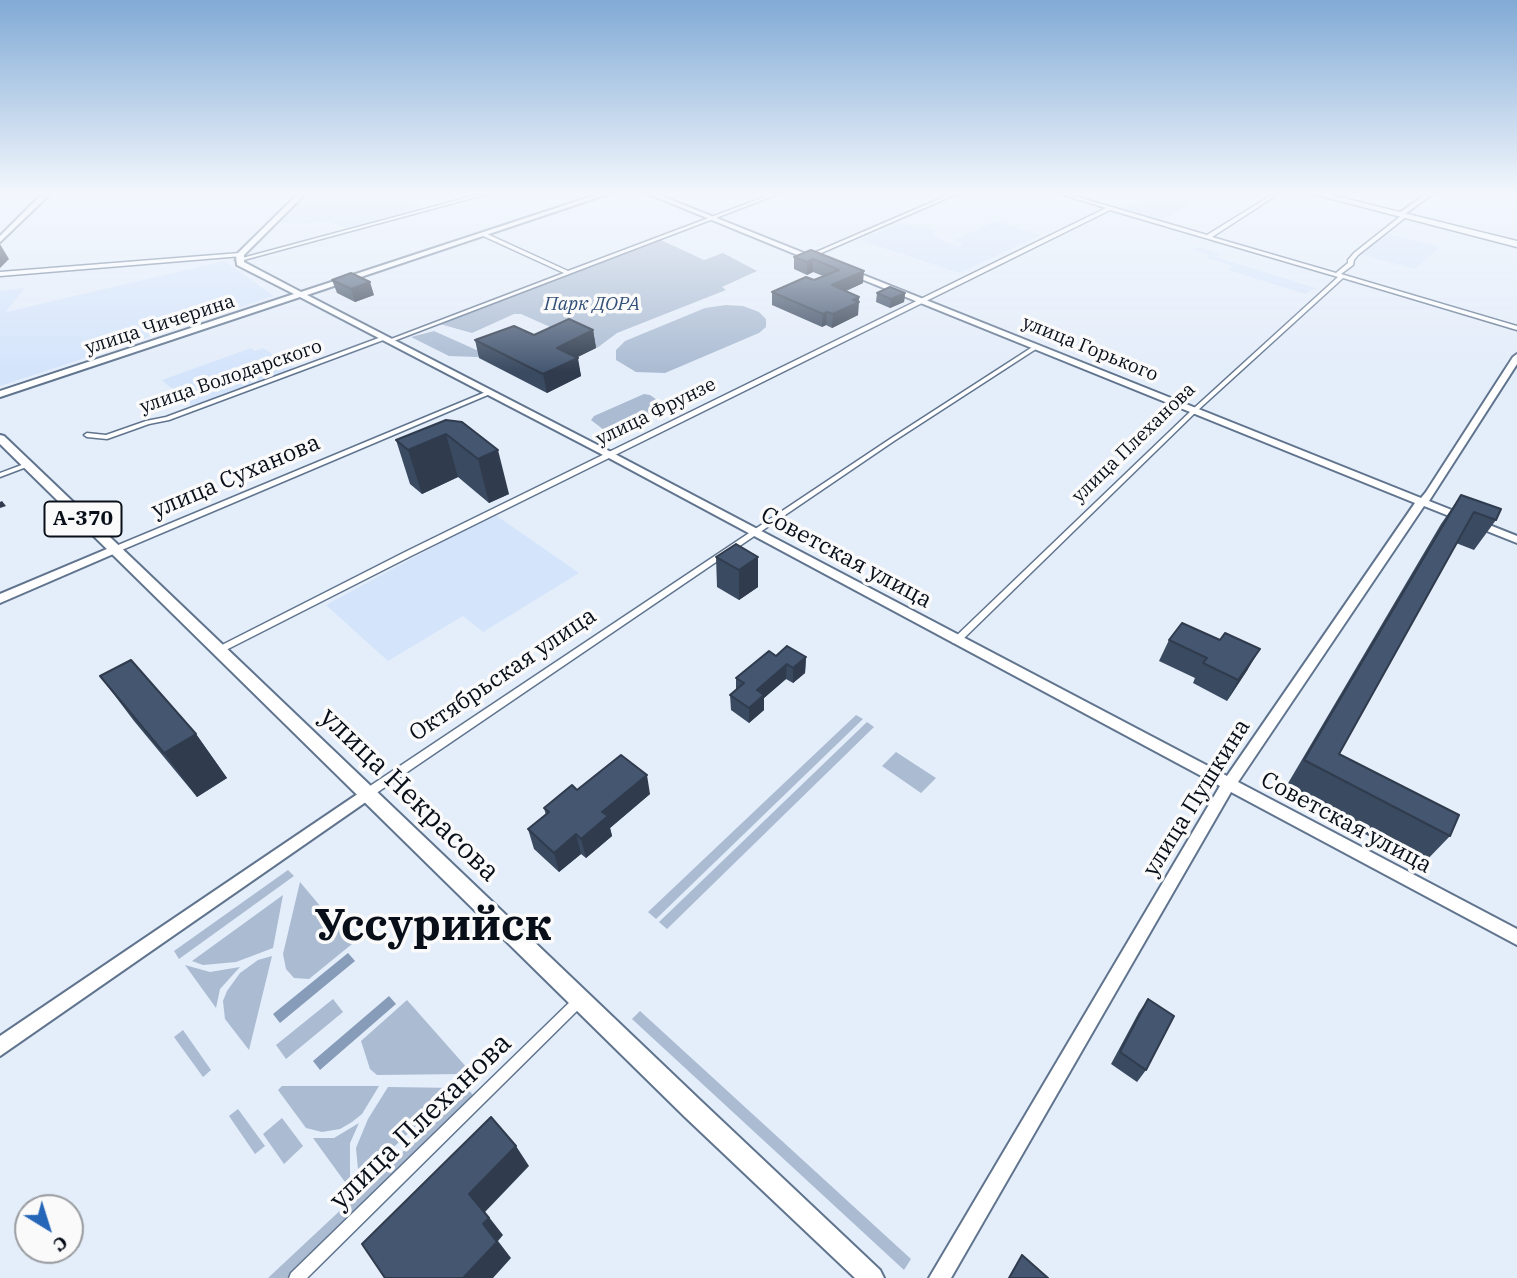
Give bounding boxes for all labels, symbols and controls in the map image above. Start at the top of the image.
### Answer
street label: улица Чичерина [82,290,238,360]
park label: Парк ДОРА [544,294,640,316]
street label: улица Горького [1019,311,1161,387]
street label: улица Володарского [137,335,325,419]
street label: улица Фрунзе [592,373,720,451]
street label: улица Плеханова [1068,378,1200,508]
street label: улица Суханова [148,429,324,525]
street label: Советская улица [756,501,936,615]
road number: А-370 [44,502,122,536]
street label: Октябрьская улица [404,602,602,748]
street label: улица Некрасова [312,701,506,889]
street label: улица Пушкина [1138,714,1256,882]
street label: Советская улица [1256,766,1436,880]
district label: Уссурийск [314,901,552,953]
street label: улица Плеханова [323,1027,519,1217]
north arrow [14,1194,84,1264]
text: С [48,1231,73,1257]

